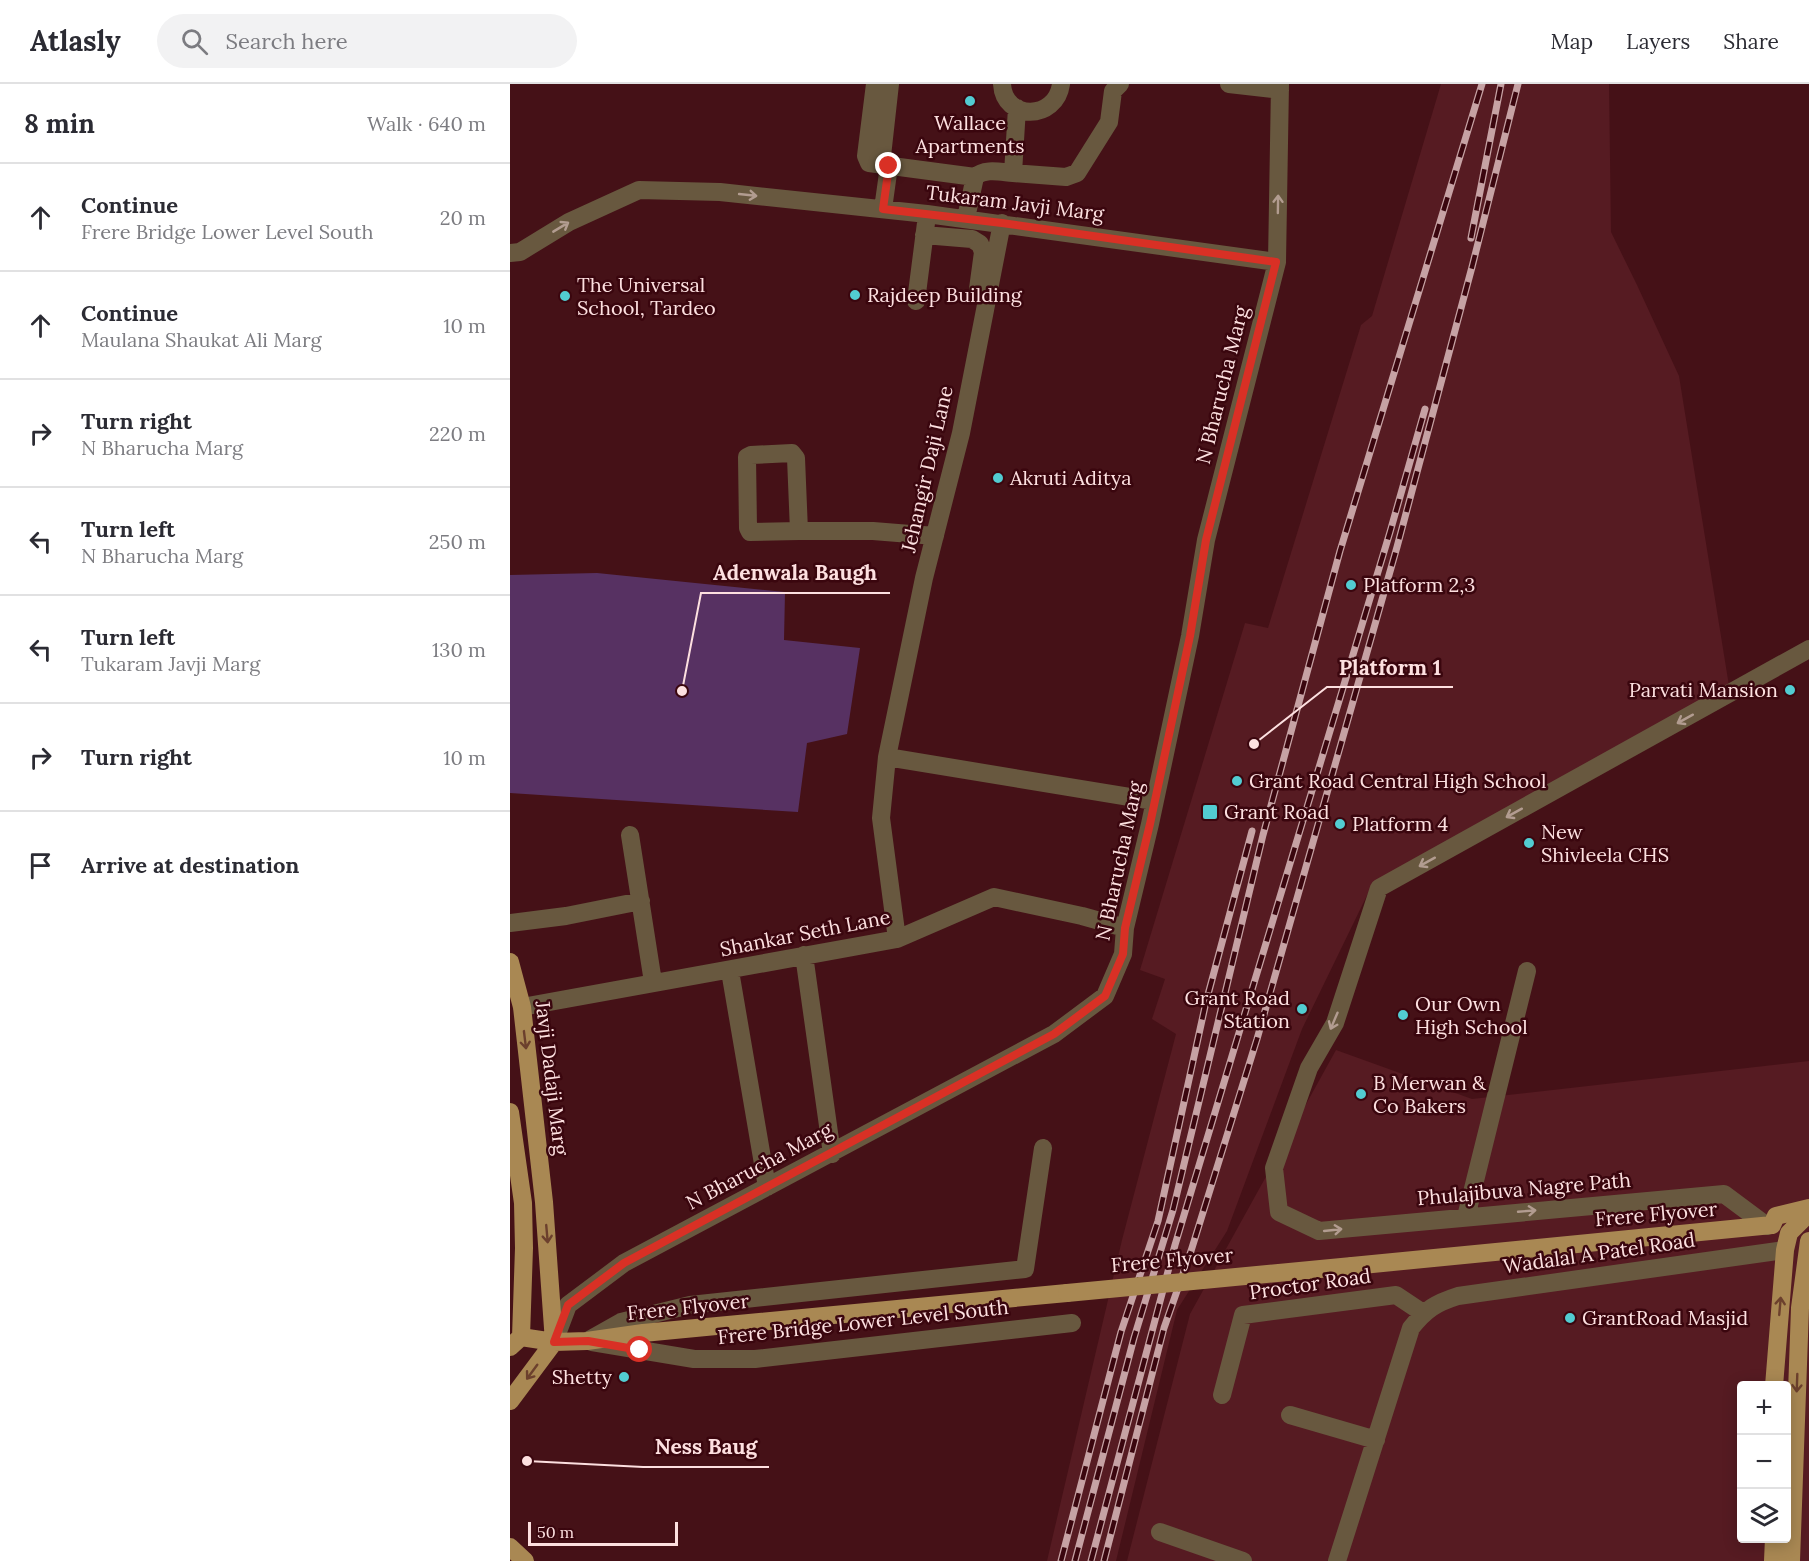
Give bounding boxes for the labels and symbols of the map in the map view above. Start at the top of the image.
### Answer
marker: Wallace Apartments [963,94,977,108]
place label: Wallace Apartments [915,110,1025,158]
route end [875,152,901,178]
street label: Tukaram Javji Marg [925,179,1106,226]
one-way arrow [737,190,757,201]
one-way arrow [1272,194,1283,214]
one-way arrow [552,221,569,233]
place label: The Universal School, Tardeo [577,272,716,320]
place label: Rajdeep Building [867,282,1023,307]
marker: Rajdeep Building [848,288,862,302]
marker: The Universal School, Tardeo [558,289,572,303]
street label: N Bharucha Marg [1190,302,1253,467]
street label: Jehangir Daji Lane [895,383,958,556]
place label: Akruti Aditya [1009,465,1132,490]
marker: Akruti Aditya [991,471,1005,485]
callout: Adenwala Baugh [701,554,890,593]
text: Adenwala Baugh [713,559,877,586]
place label: Platform 2,3 [1363,572,1475,597]
marker: Platform 2,3 [1344,578,1358,592]
callout: Platform 1 [1327,648,1453,687]
text: Platform 1 [1339,654,1441,681]
place label: Parvati Mansion [1629,677,1778,702]
marker: Parvati Mansion [1783,683,1797,697]
one-way arrow [1677,713,1694,725]
place label: Grant Road Central High School [1249,768,1546,793]
marker: Grant Road Central High School [1230,774,1244,788]
street label: N Bharucha Marg [1089,778,1148,943]
place label: Grant Road [1224,799,1329,824]
marker: Grant Road [1201,803,1219,821]
one-way arrow [1506,807,1523,819]
place label: Platform 4 [1352,811,1449,836]
marker: Platform 4 [1333,817,1347,831]
place label: New Shivleela CHS [1541,819,1669,867]
marker: New Shivleela CHS [1522,836,1536,850]
one-way arrow [1418,857,1436,868]
street label: Shankar Seth Lane [718,904,892,961]
place label: Grant Road Station [1185,985,1290,1033]
place label: Our Own High School [1415,991,1528,1039]
street label: Javji Dadaji Marg [531,998,574,1157]
marker: Grant Road Station [1295,1002,1309,1016]
marker: Our Own High School [1396,1008,1410,1022]
one-way arrow [1328,1012,1339,1030]
one-way arrow [520,1030,531,1049]
place label: B Merwan & Co Bakers [1373,1070,1487,1118]
marker: B Merwan & Co Bakers [1354,1087,1368,1101]
street label: N Bharucha Marg [681,1116,837,1215]
street label: Phulajibuva Nagre Path [1416,1167,1632,1210]
street label: Frere Flyover [1594,1196,1718,1231]
one-way arrow [1516,1205,1536,1216]
one-way arrow [542,1223,553,1243]
one-way arrow [1322,1224,1342,1235]
street label: Wadalal A Patel Road [1501,1227,1697,1278]
street label: Frere Flyover [1110,1242,1234,1277]
street label: Proctor Road [1247,1263,1372,1304]
street label: Frere Flyover [626,1288,751,1325]
street label: Frere Bridge Lower Level South [716,1294,1010,1349]
one-way arrow [1774,1297,1785,1317]
place label: GrantRoad Masjid [1582,1305,1748,1330]
marker: GrantRoad Masjid [1563,1311,1577,1325]
route start [626,1336,652,1362]
one-way arrow [526,1363,538,1379]
place label: Shetty [552,1364,612,1389]
marker: Shetty [617,1370,631,1384]
one-way arrow [1792,1372,1803,1392]
callout: Ness Baug [643,1428,769,1467]
text: Ness Baug [655,1433,759,1460]
scale bar [528,1519,678,1546]

